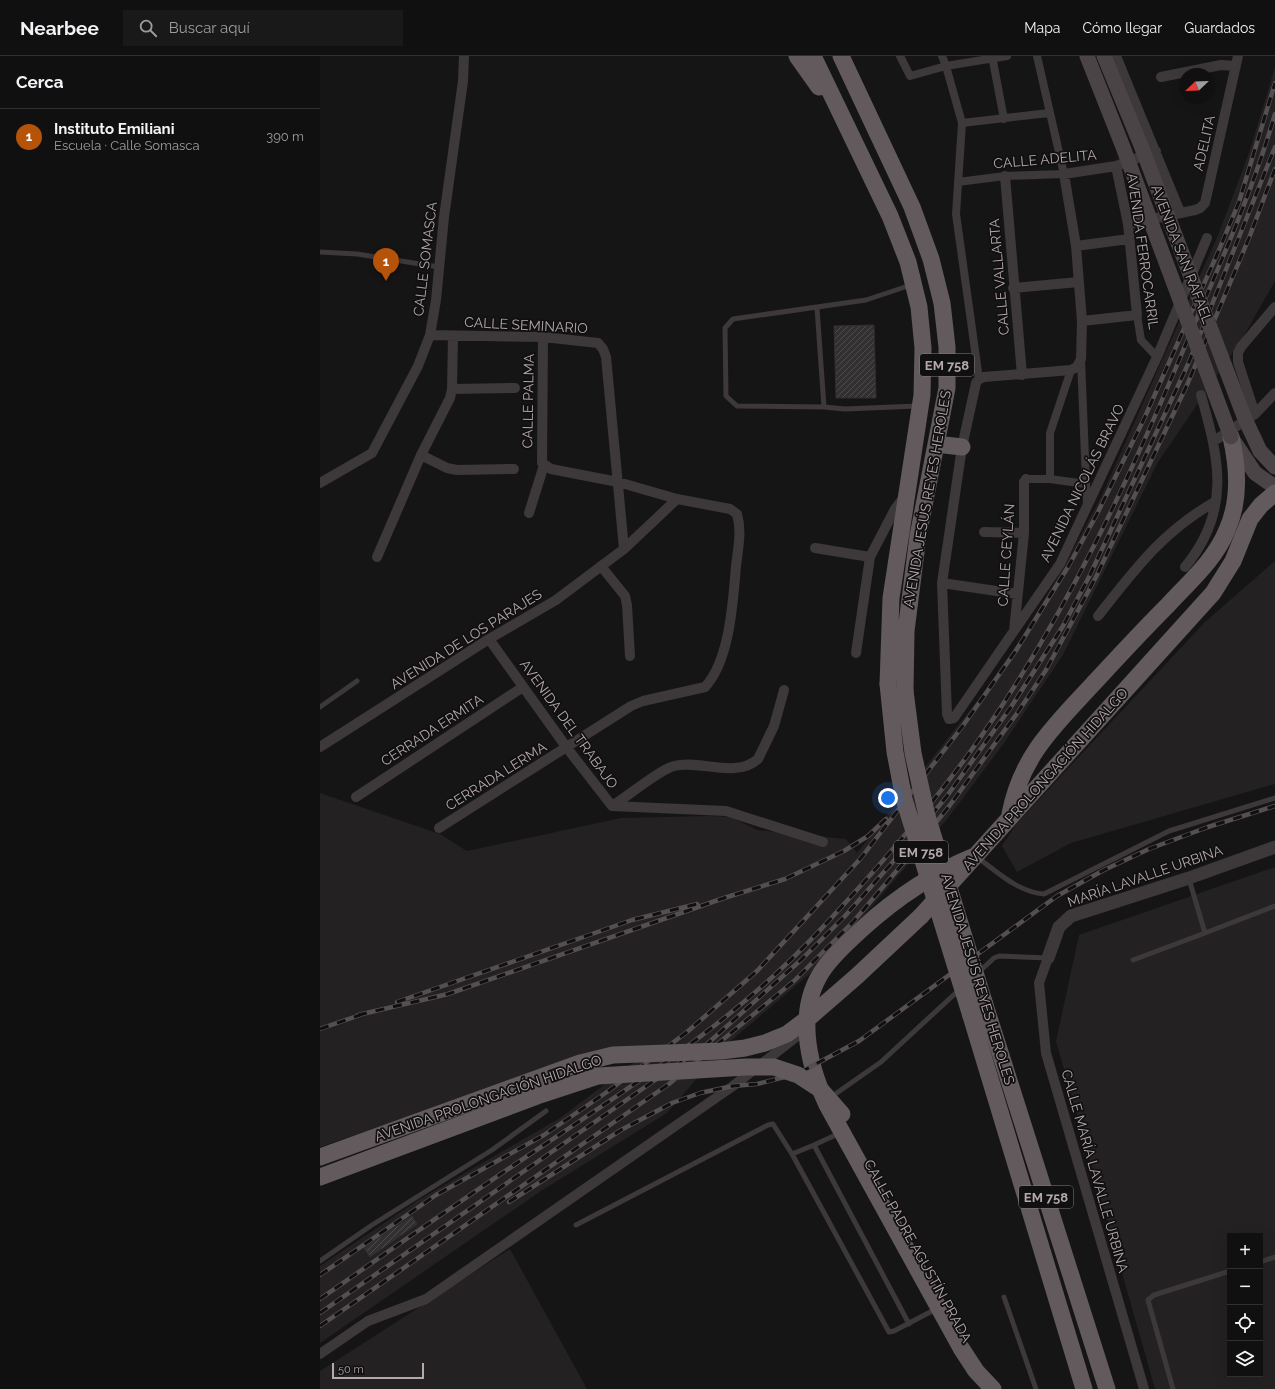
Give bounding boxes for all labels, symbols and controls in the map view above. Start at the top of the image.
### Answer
search box [123,10,403,46]
text: Nearbee [20,17,99,39]
icon: search [137,17,159,39]
text: Buscar aquí [169,19,250,37]
text: Mapa [1024,20,1060,36]
text: Cómo llegar [1082,20,1162,36]
text: Guardados [1184,20,1255,36]
north arrow [1179,68,1215,104]
text: Cerca [16,72,64,92]
street label: ADELITA [1190,113,1218,172]
text: Instituto Emiliani [54,120,175,138]
text: 1 [26,129,32,144]
text: 390 m [266,129,304,144]
text: Escuela · Calle Somasca [54,138,200,153]
street label: CALLE ADELITA [993,146,1098,171]
street label: AVENIDA FERROCARRIL [1124,172,1162,330]
street label: AVENIDA SAN RAFAEL [1148,182,1216,326]
street label: CALLE SOMASCA [410,200,440,317]
street label: CALLE VALLARTA [986,218,1012,336]
pin: 1 [373,248,399,281]
street label: CALLE SEMINARIO [464,314,588,336]
street label: CALLE PALMA [519,353,537,448]
road number: EM 758 [920,354,974,376]
street label: AVENIDA JESÚS REYES HEROLES [899,389,954,609]
street label: AVENIDA NICOLÁS BRAVO [1036,401,1127,565]
street label: CALLE CEYLÁN [993,503,1018,607]
street label: AVENIDA DE LOS PARAJES [387,585,545,692]
street label: AVENIDA DEL TRABAJO [517,656,621,792]
street label: AVENIDA PROLONGACIÓN HIDALGO [958,684,1131,873]
street label: CERRADA ERMITA [378,691,487,769]
street label: CERRADA LERMA [443,738,550,813]
your location [878,788,898,808]
road number: EM 758 [894,841,948,863]
street label: MARÍA LAVALLE URBINA [1065,841,1225,910]
street label: AVENIDA JESÚS REYES HEROLES [938,871,1019,1087]
street label: AVENIDA PROLONGACIÓN HIDALGO [372,1051,604,1144]
street label: CALLE MARÍA LAVALLE URBINA [1058,1067,1133,1275]
street label: CALLE PADRE AGUSTÍN PRADA [861,1156,976,1346]
road number: EM 758 [1019,1186,1073,1208]
map controls [1227,1233,1263,1377]
button: + [1227,1233,1263,1269]
button: − [1227,1269,1263,1305]
button: locate [1227,1305,1263,1341]
button: layers [1227,1341,1263,1377]
scale bar [332,1361,424,1380]
text: 50 m [338,1363,364,1376]

